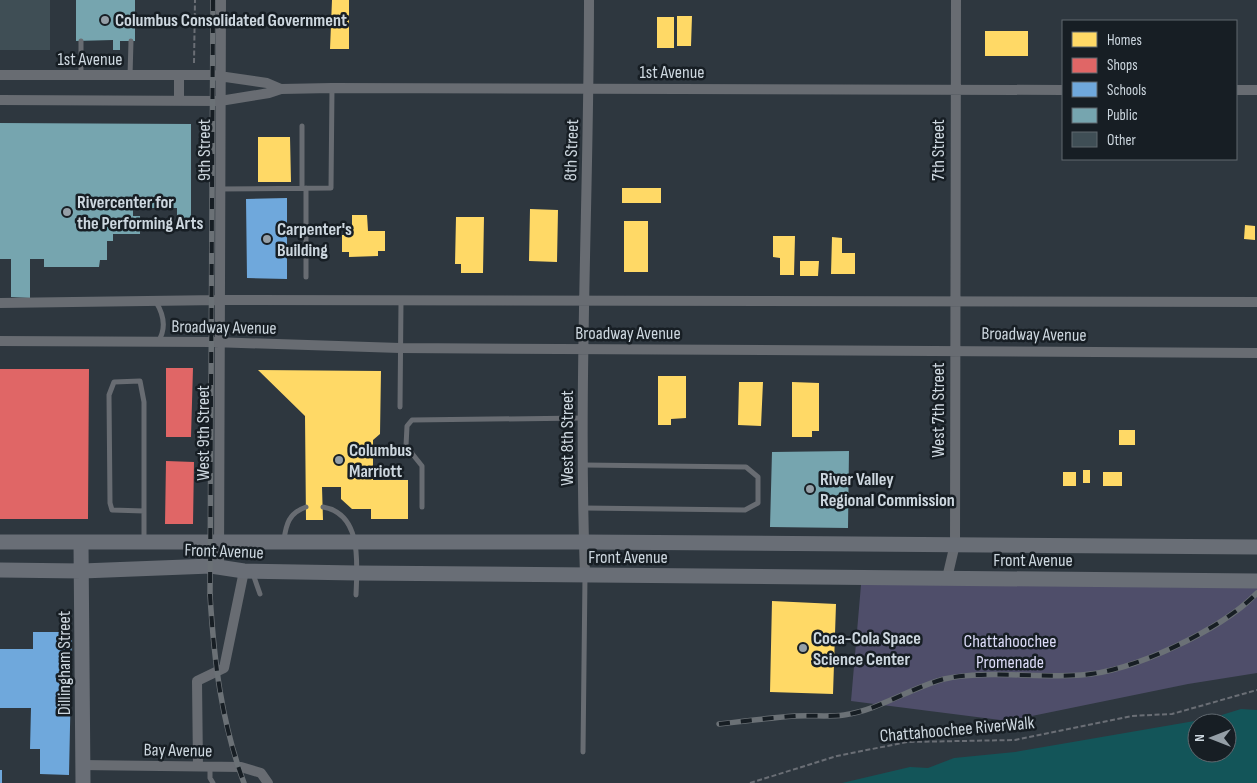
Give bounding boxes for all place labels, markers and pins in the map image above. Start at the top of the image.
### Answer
place label: Columbus Consolidated Government [115,10,347,31]
marker: Columbus Consolidated Government [99,14,111,26]
place label: Rivercenter for the Performing Arts [77,192,203,234]
marker: Rivercenter for the Performing Arts [61,206,73,218]
place label: Carpenter's Building [277,219,352,261]
marker: Carpenter's Building [261,233,273,245]
place label: Columbus Marriott [349,440,412,482]
marker: Columbus Marriott [333,454,345,466]
place label: River Valley Regional Commission [820,469,955,511]
marker: River Valley Regional Commission [804,483,816,495]
place label: Coca-Cola Space Science Center [813,628,921,670]
marker: Coca-Cola Space Science Center [797,642,809,654]

